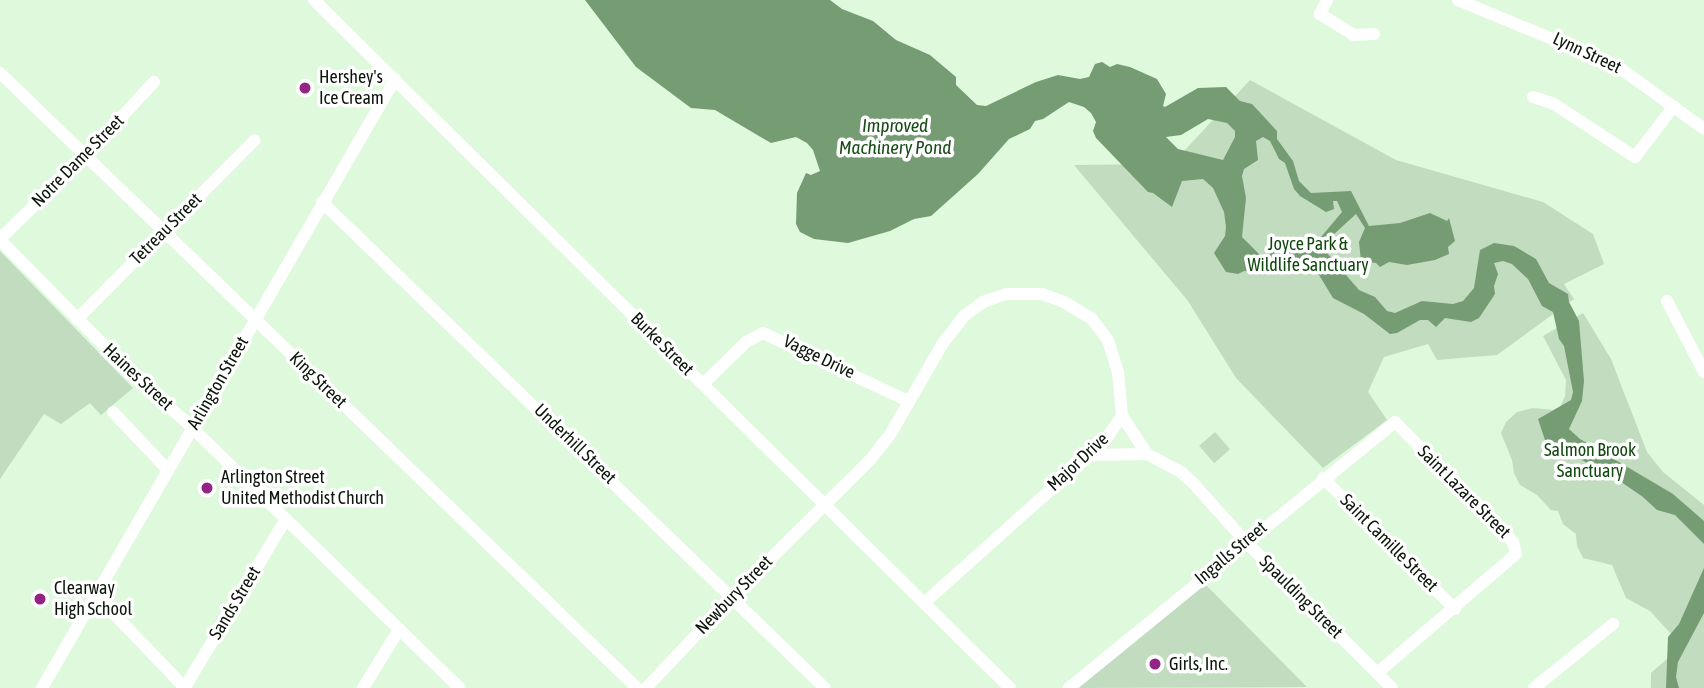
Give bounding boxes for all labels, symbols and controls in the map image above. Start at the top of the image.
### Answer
street label: Lynn Street [1549,28,1625,78]
place label: Hershey's Ice Cream [319,67,384,110]
marker: Hershey's Ice Cream [297,80,313,96]
street label: Notre Dame Street [27,110,129,212]
water label: Improved Machinery Pond [839,115,951,159]
street label: Tetreau Street [126,189,206,269]
park label: Joyce Park & Wildlife Sanctuary [1247,234,1369,276]
street label: Burke Street [626,308,698,380]
street label: Vagge Drive [780,330,858,384]
street label: Arlington Street [183,333,253,433]
street label: Haines Street [98,339,178,415]
street label: King Street [285,347,351,413]
street label: Underhill Street [529,400,621,488]
street label: Major Drive [1043,428,1113,496]
park label: Salmon Brook Sanctuary [1544,440,1636,482]
street label: Saint Lazare Street [1413,441,1515,543]
place label: Arlington Street United Methodist Church [221,467,384,510]
marker: Arlington Street United Methodist Church [199,480,215,496]
street label: Saint Camille Street [1336,490,1442,596]
street label: Ingalls Street [1191,517,1271,589]
street label: Newbury Street [691,551,777,639]
street label: Spaulding Street [1255,551,1347,643]
street label: Sands Street [205,563,265,643]
place label: Clearway High School [54,578,132,620]
marker: Clearway High School [32,591,48,607]
place label: Girls, Inc. [1169,653,1228,675]
marker: Girls, Inc. [1147,656,1163,672]

